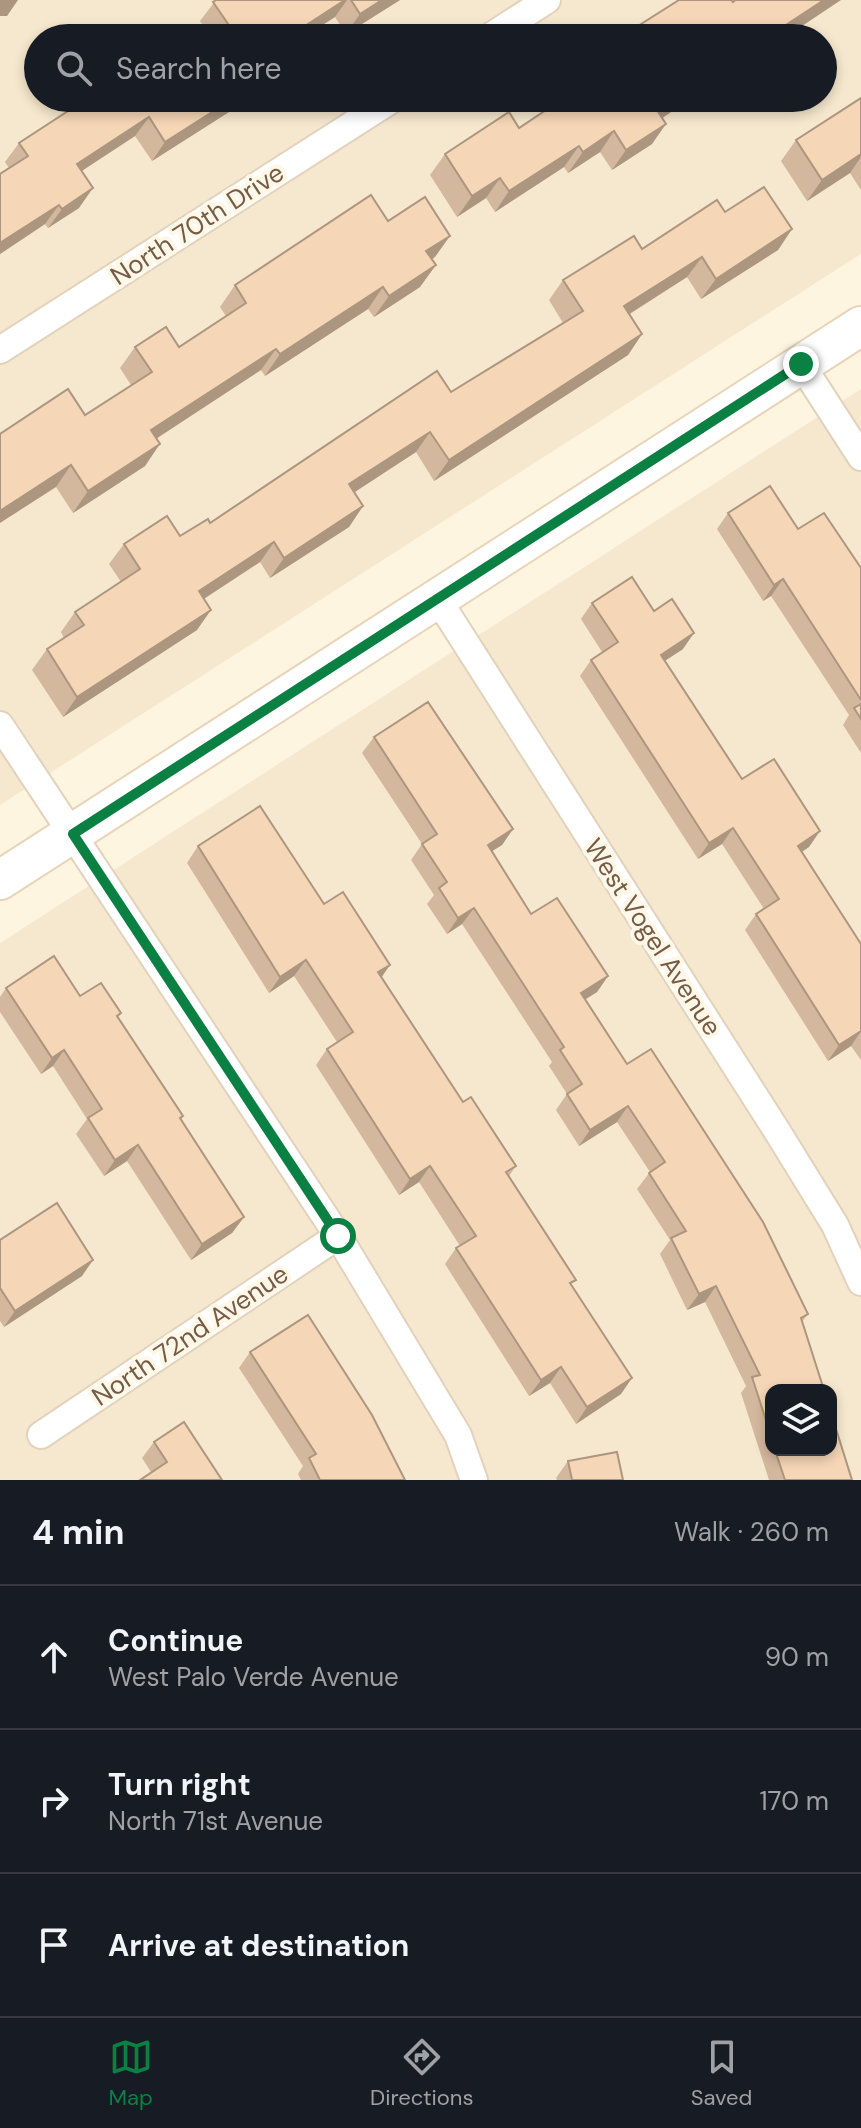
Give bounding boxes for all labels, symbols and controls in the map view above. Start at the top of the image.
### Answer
search box [24,24,837,112]
icon: search [52,46,96,90]
text: Search here [116,49,282,88]
street label: North 70th Drive [104,155,290,293]
route end [783,346,819,382]
street label: West Vogel Avenue [576,832,730,1042]
route start [320,1218,356,1254]
street label: North 72nd Avenue [85,1257,295,1413]
map controls [765,1384,837,1456]
button: layers [765,1384,837,1456]
text: 4 min [32,1510,124,1555]
text: Walk · 260 m [674,1515,829,1549]
text: Continue [108,1621,243,1660]
icon: ahead [32,1635,76,1679]
text: 90 m [765,1640,829,1674]
text: West Palo Verde Avenue [108,1660,399,1694]
text: Turn right [108,1765,251,1804]
icon: right [32,1779,76,1823]
text: 170 m [760,1784,829,1818]
text: North 71st Avenue [108,1804,323,1838]
icon: arrive [32,1923,76,1967]
text: Arrive at destination [108,1926,409,1965]
tab: Map [109,2035,153,2112]
tab: Directions [370,2035,474,2112]
tab: Saved [691,2035,752,2112]

